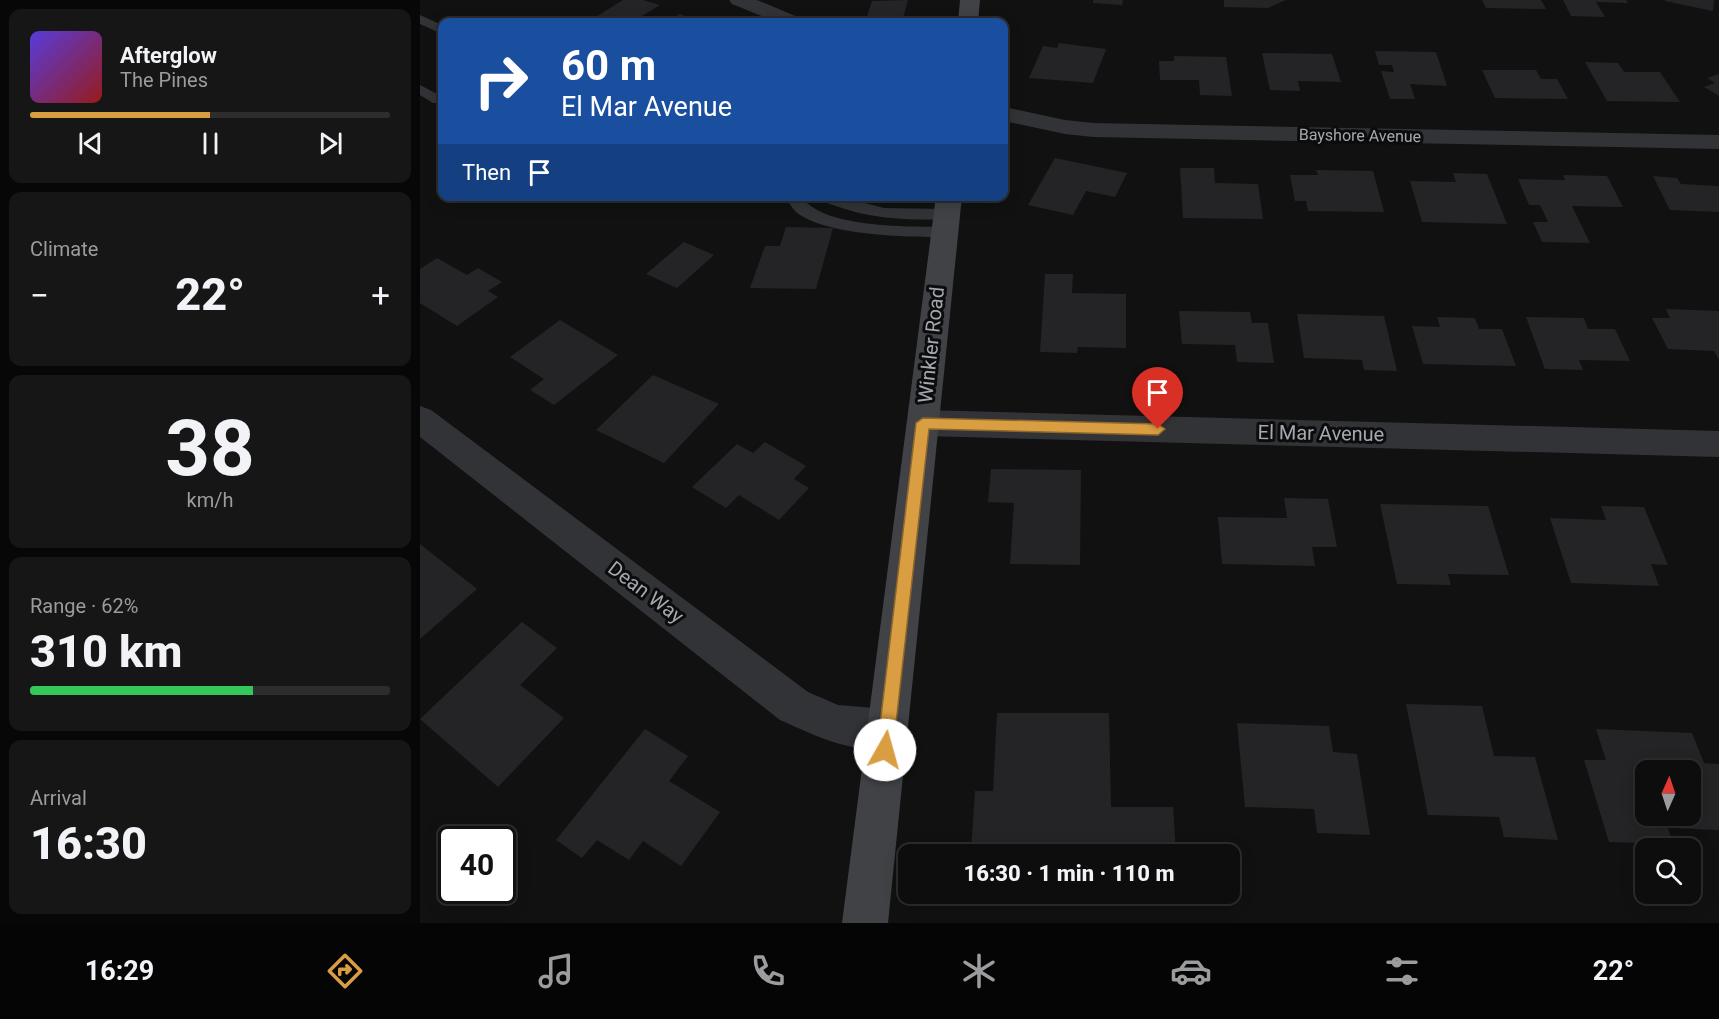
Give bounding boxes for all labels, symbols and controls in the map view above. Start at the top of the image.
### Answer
text: 60 m [561,41,656,90]
icon: right [462,42,540,120]
text: Afterglow [120,43,217,68]
text: The Pines [120,68,208,92]
text: El Mar Avenue [561,91,732,123]
street label: Bayshore Avenue [1299,125,1421,146]
icon: previous [74,127,107,160]
icon: pause [194,127,227,160]
icon: next [314,127,347,160]
icon: arrive [523,156,556,189]
text: Then [462,160,511,185]
text: Climate [30,237,98,261]
text: 22° [175,268,245,321]
text: − [30,276,49,315]
text: + [371,276,390,315]
street label: Winkler Road [913,286,949,404]
pin [1132,367,1183,429]
icon: arrive [1141,376,1174,409]
text: 38 [165,403,255,494]
street label: El Mar Avenue [1257,420,1385,446]
text: km/h [187,488,233,512]
street label: Dean Way [604,556,689,628]
text: Range · 62% [30,594,138,618]
text: 310 km [30,625,182,678]
position arrow [853,718,917,782]
north arrow [1635,760,1701,826]
map controls [1635,760,1701,904]
text: Arrival [30,786,87,810]
text: 16:30 [30,817,147,870]
speed limit sign: 40 [438,826,516,904]
button: search [1635,838,1701,904]
text: 16:30 · 1 min · 110 m [964,861,1174,886]
icon: directions [324,950,366,992]
icon: music [535,950,577,992]
icon: phone [747,950,789,992]
icon: climate [958,950,1000,992]
icon: car [1170,950,1212,992]
icon: filters [1381,950,1423,992]
text: 16:29 [85,955,154,987]
text: 22° [1593,955,1634,987]

